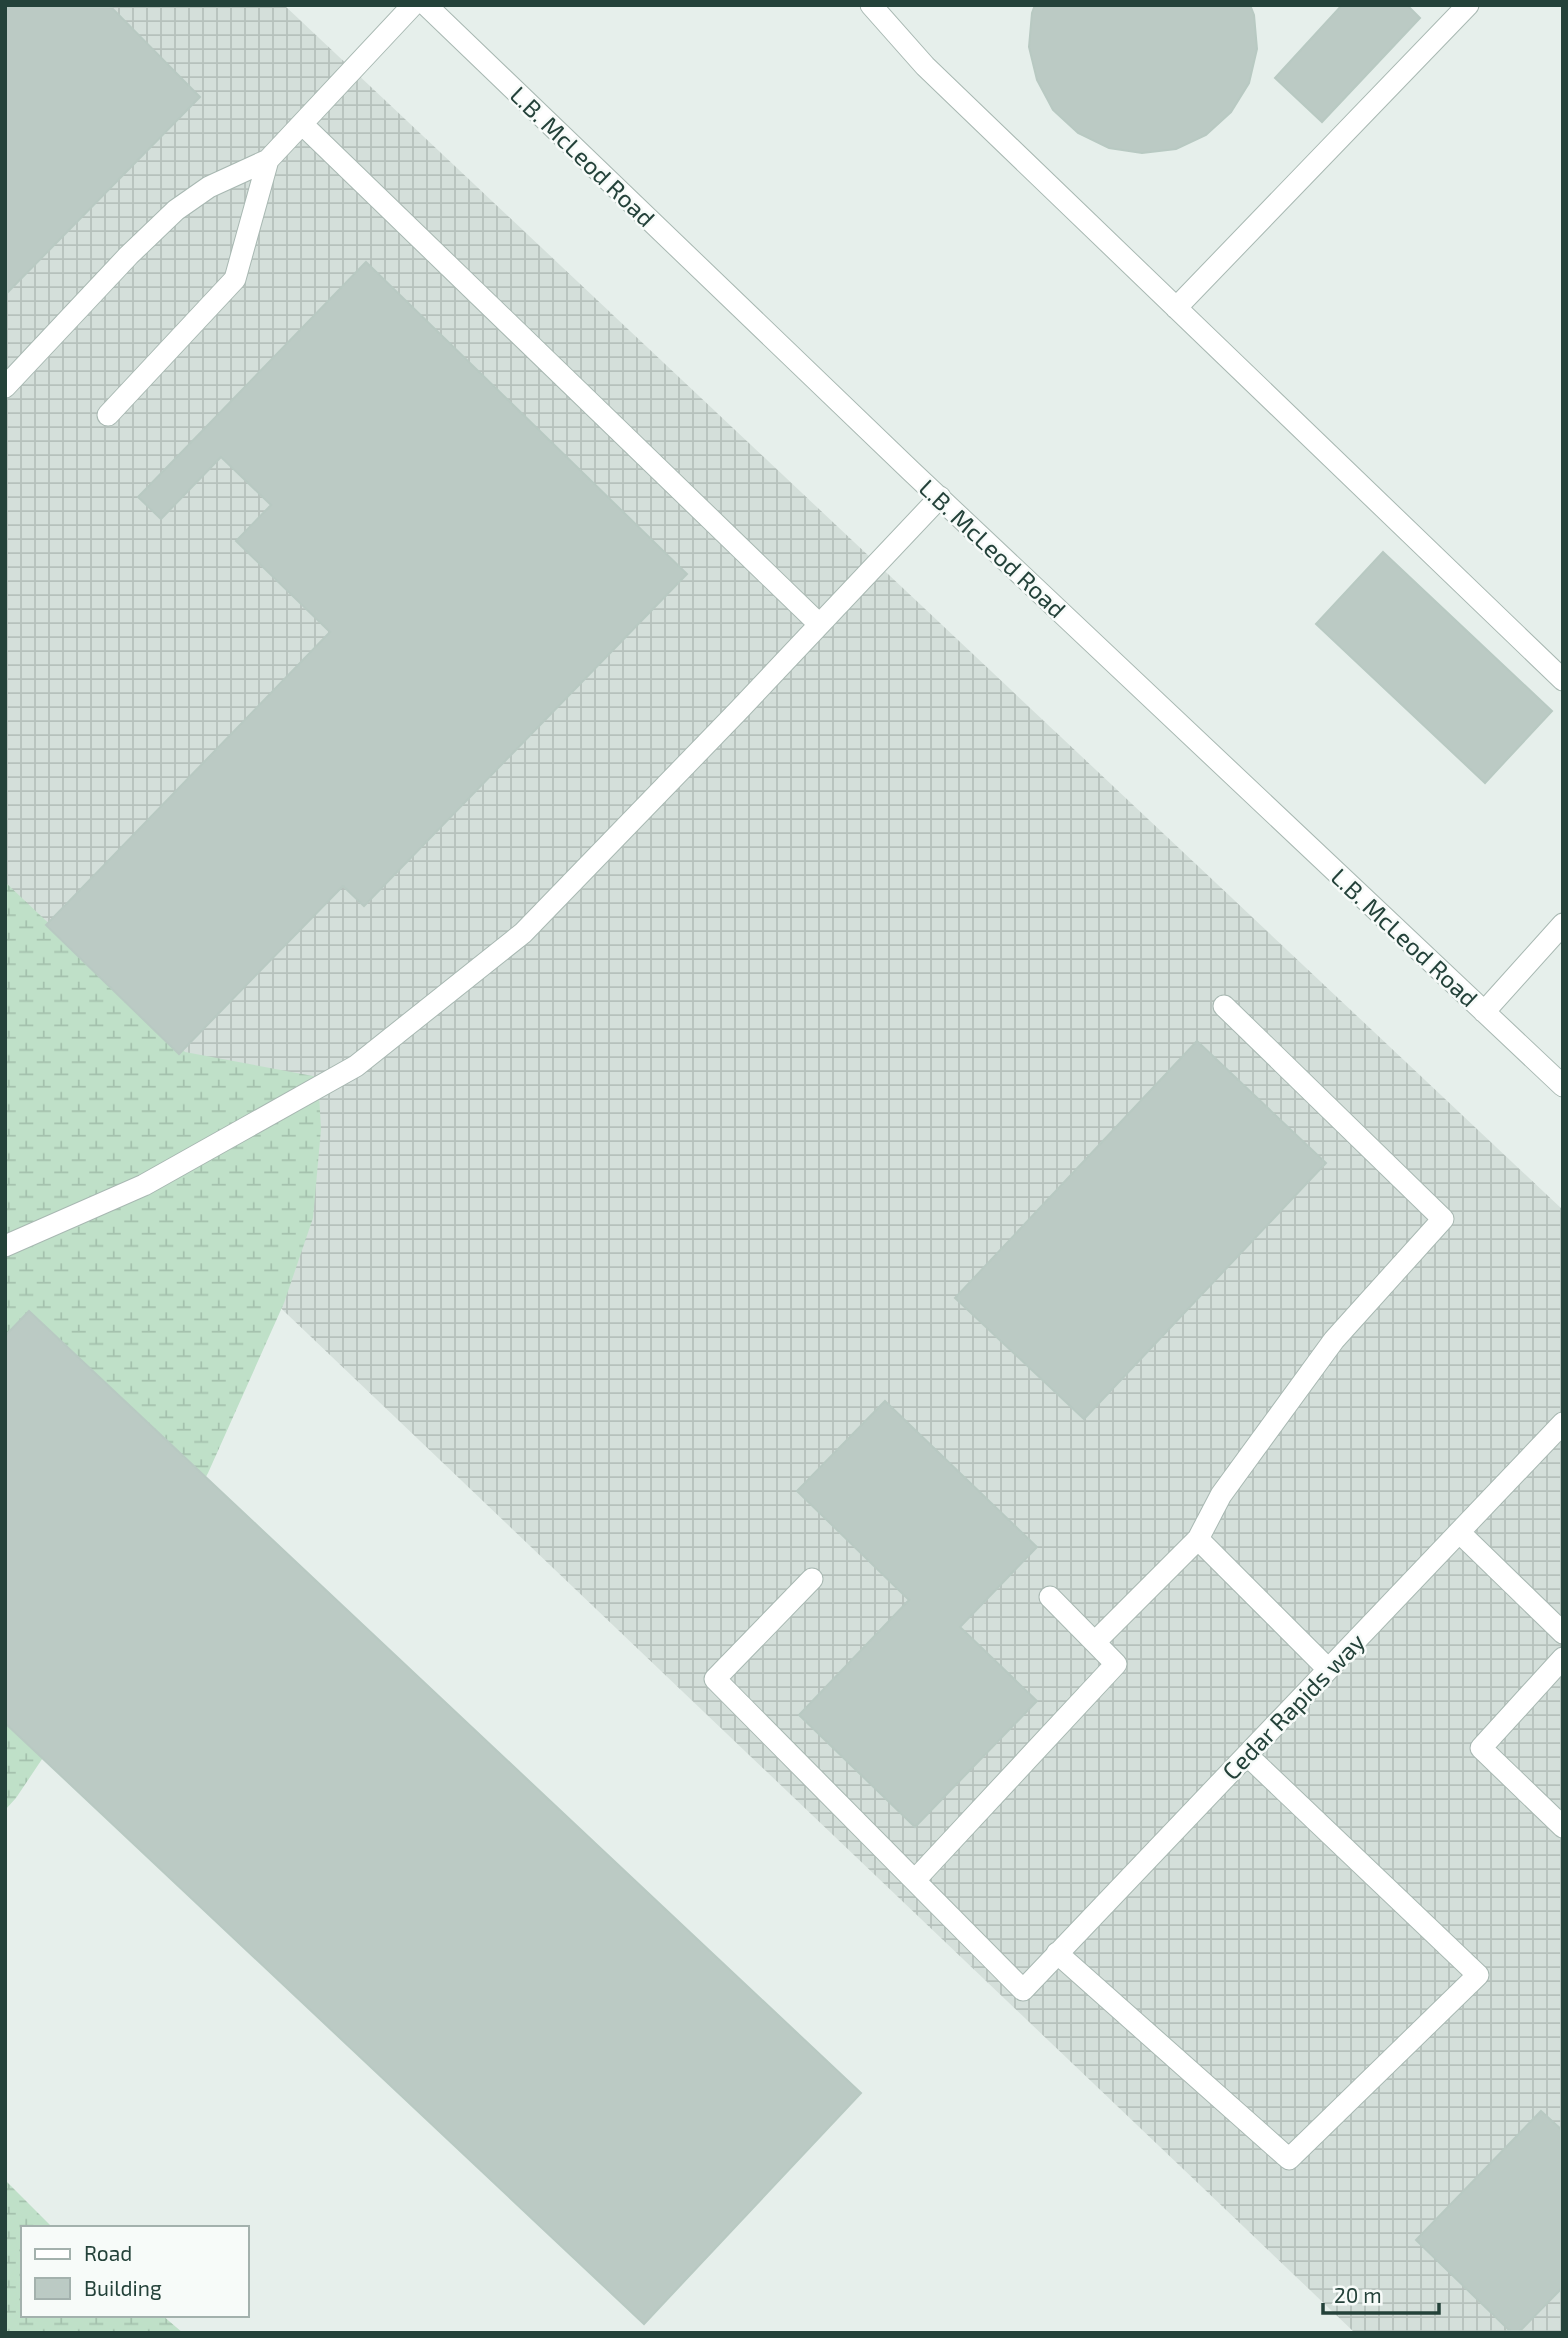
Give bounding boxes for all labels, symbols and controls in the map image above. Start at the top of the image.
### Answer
street label: L.B. McLeod Road [505,80,661,232]
street label: L.B. McLeod Road [914,473,1072,623]
street label: L.B. McLeod Road [1326,862,1484,1012]
street label: Cedar Rapids way [1216,1627,1370,1785]
legend [21,2226,248,2317]
text: Road [84,2240,132,2265]
scale bar [1323,2272,1438,2316]
text: Building [84,2275,162,2300]
text: 20 m [1334,2282,1382,2307]

